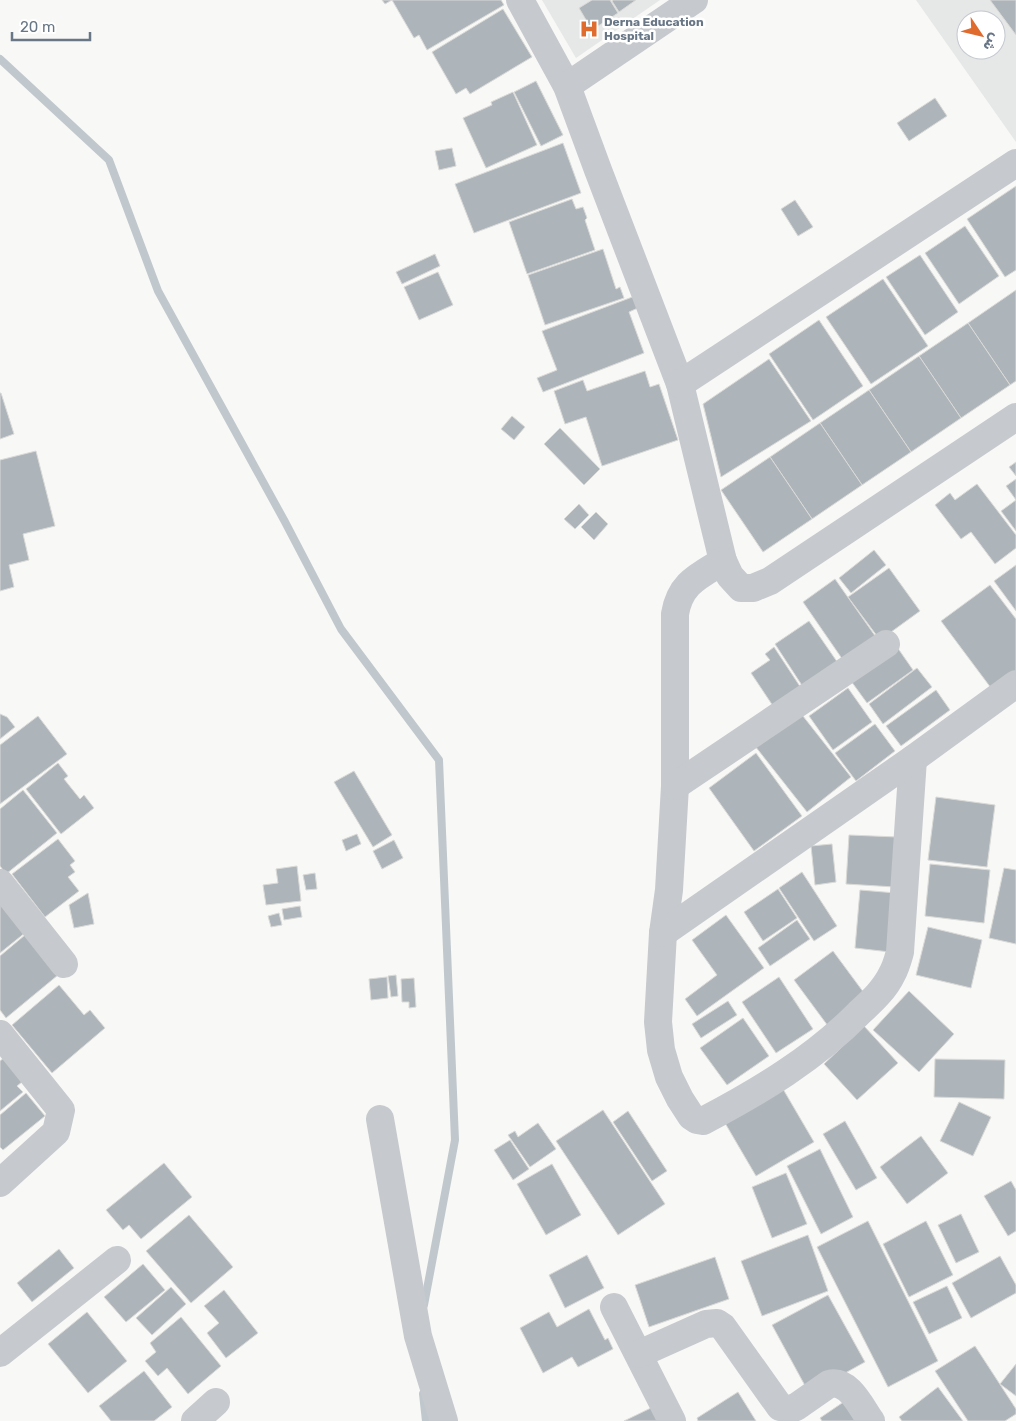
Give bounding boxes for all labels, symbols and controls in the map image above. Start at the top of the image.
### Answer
scale bar [12,10,90,42]
north arrow [956,10,1006,60]
place label: Derna Education Hospital [604,15,704,43]
text: 20 m [20,18,55,36]
hospital icon: Derna Education Hospital [578,18,600,40]
text: ش [979,30,1003,55]

